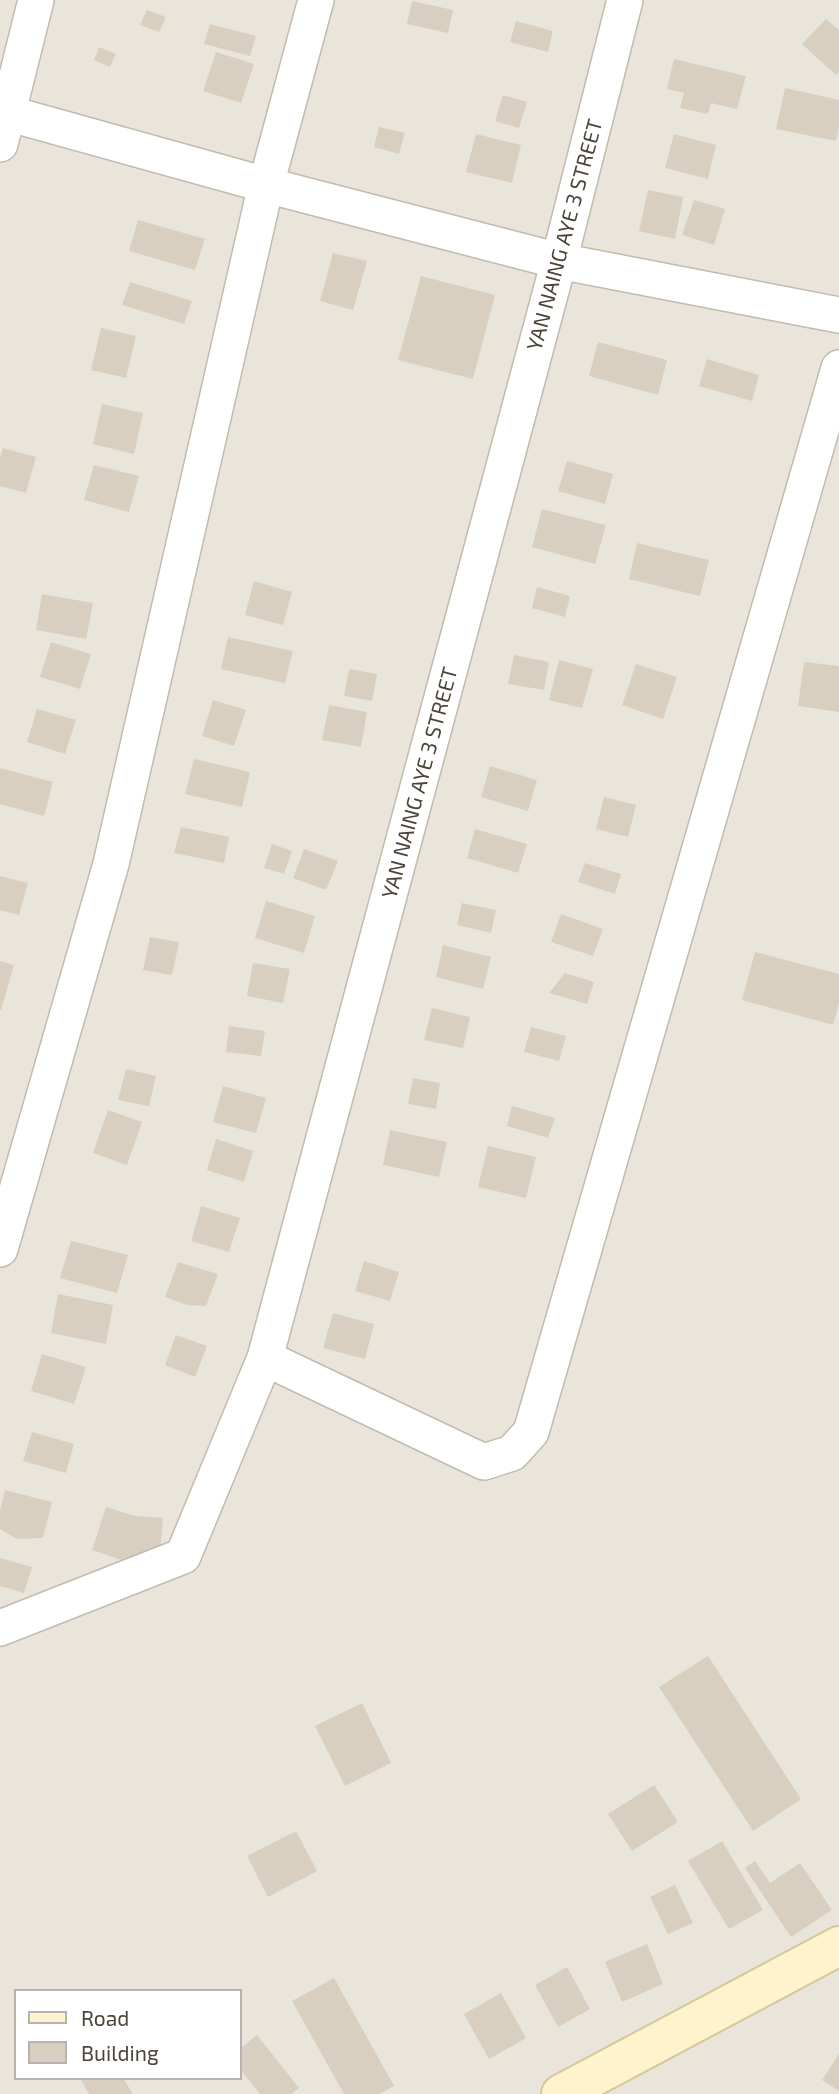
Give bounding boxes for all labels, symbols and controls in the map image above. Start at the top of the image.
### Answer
street label: YAN NAING AYE 3 STREET [522,116,608,354]
street label: YAN NAING AYE 3 STREET [377,664,463,902]
legend [14,1989,242,2080]
text: Road [81,2005,129,2030]
text: Building [81,2040,159,2065]

